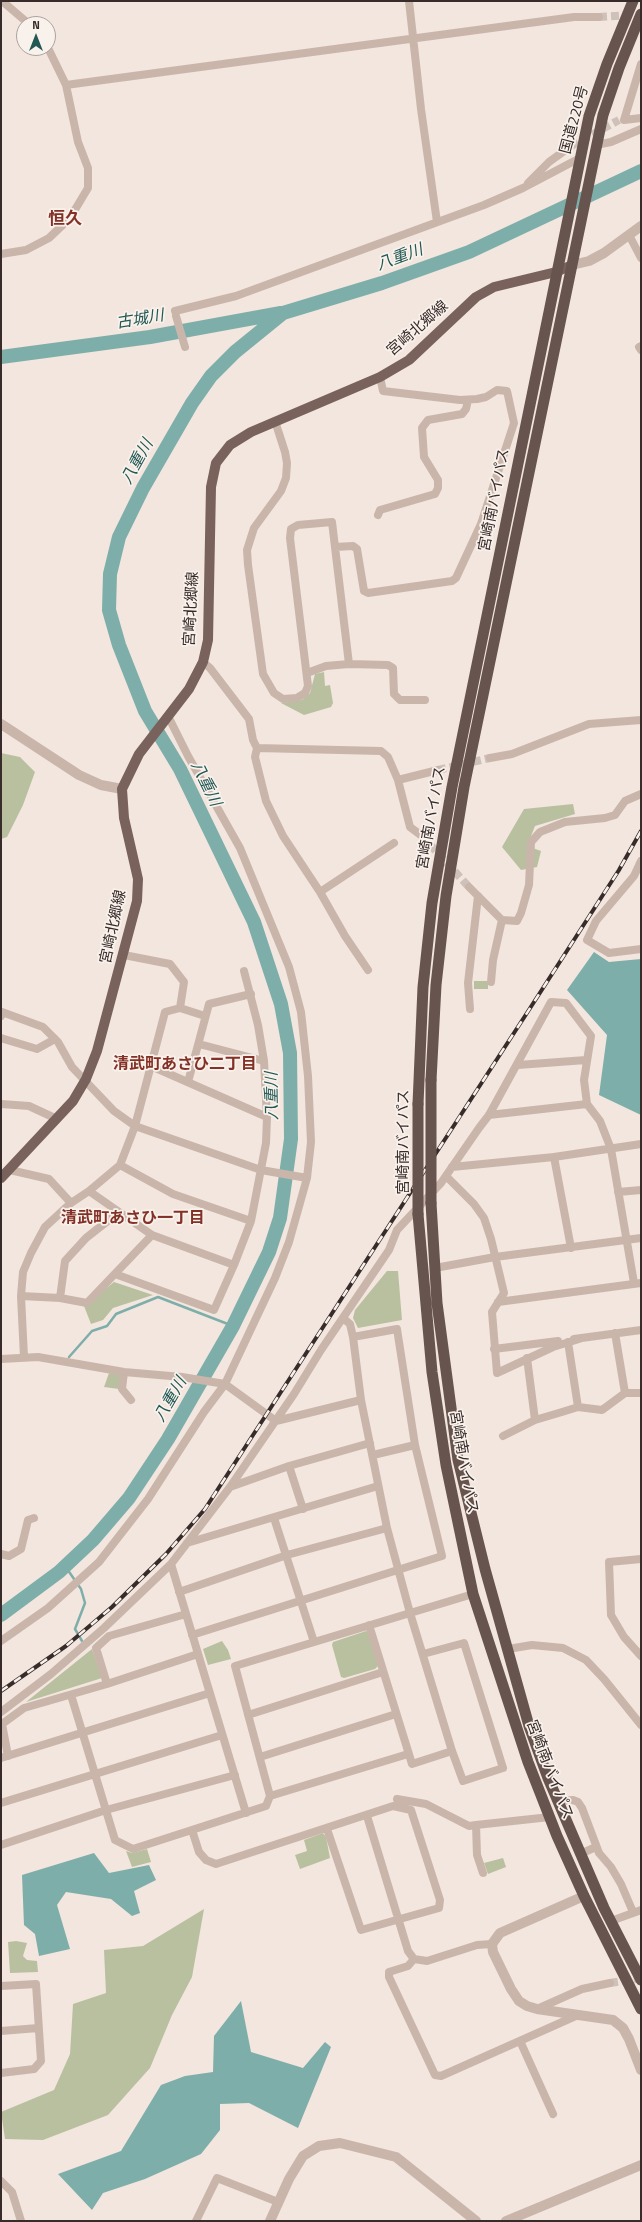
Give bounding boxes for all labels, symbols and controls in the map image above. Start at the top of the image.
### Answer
north arrow [16,16,56,56]
text: N [32,17,40,33]
street label: 国道220号 [557,84,593,156]
district label: 恒久 [48,210,82,230]
water label: 八重川 [374,241,426,275]
street label: 宮崎北郷線 [384,298,452,360]
water label: 古城川 [115,307,165,333]
water label: 八重川 [118,436,158,488]
street label: 宮崎南バイパス [476,447,514,553]
street label: 宮崎北郷線 [181,571,203,647]
water label: 八重川 [186,758,224,810]
street label: 宮崎南バイパス [414,765,450,871]
street label: 宮崎北郷線 [97,888,131,966]
district label: 清武町あさひ二丁目 [113,1055,257,1075]
water label: 八重川 [263,1072,283,1120]
street label: 宮崎南バイパス [395,1090,413,1194]
district label: 清武町あさひ一丁目 [61,1209,205,1229]
water label: 八重川 [151,1374,191,1426]
street label: 宮崎南バイパス [445,1409,481,1515]
street label: 宮崎南バイパス [522,1718,576,1822]

